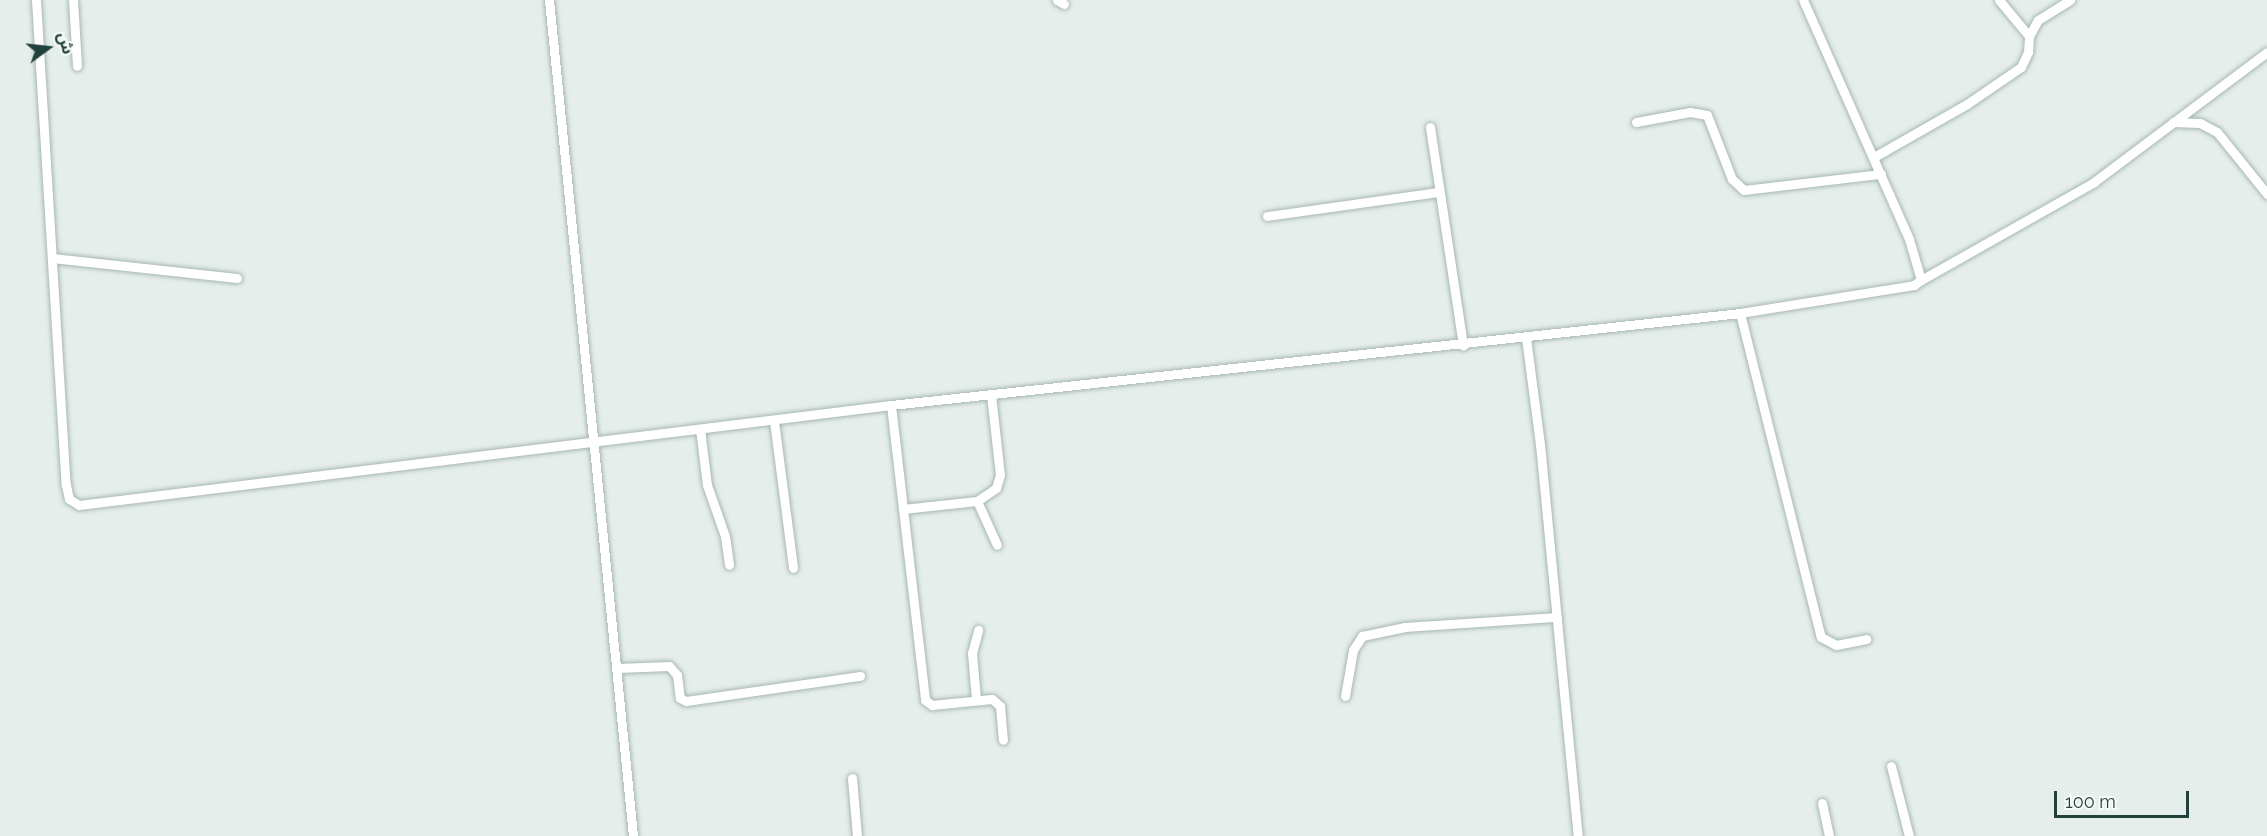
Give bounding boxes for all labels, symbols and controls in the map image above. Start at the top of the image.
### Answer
north arrow [18,18,78,78]
text: ش [54,30,78,56]
scale bar [2057,779,2192,817]
text: 100 m [2065,791,2116,812]

